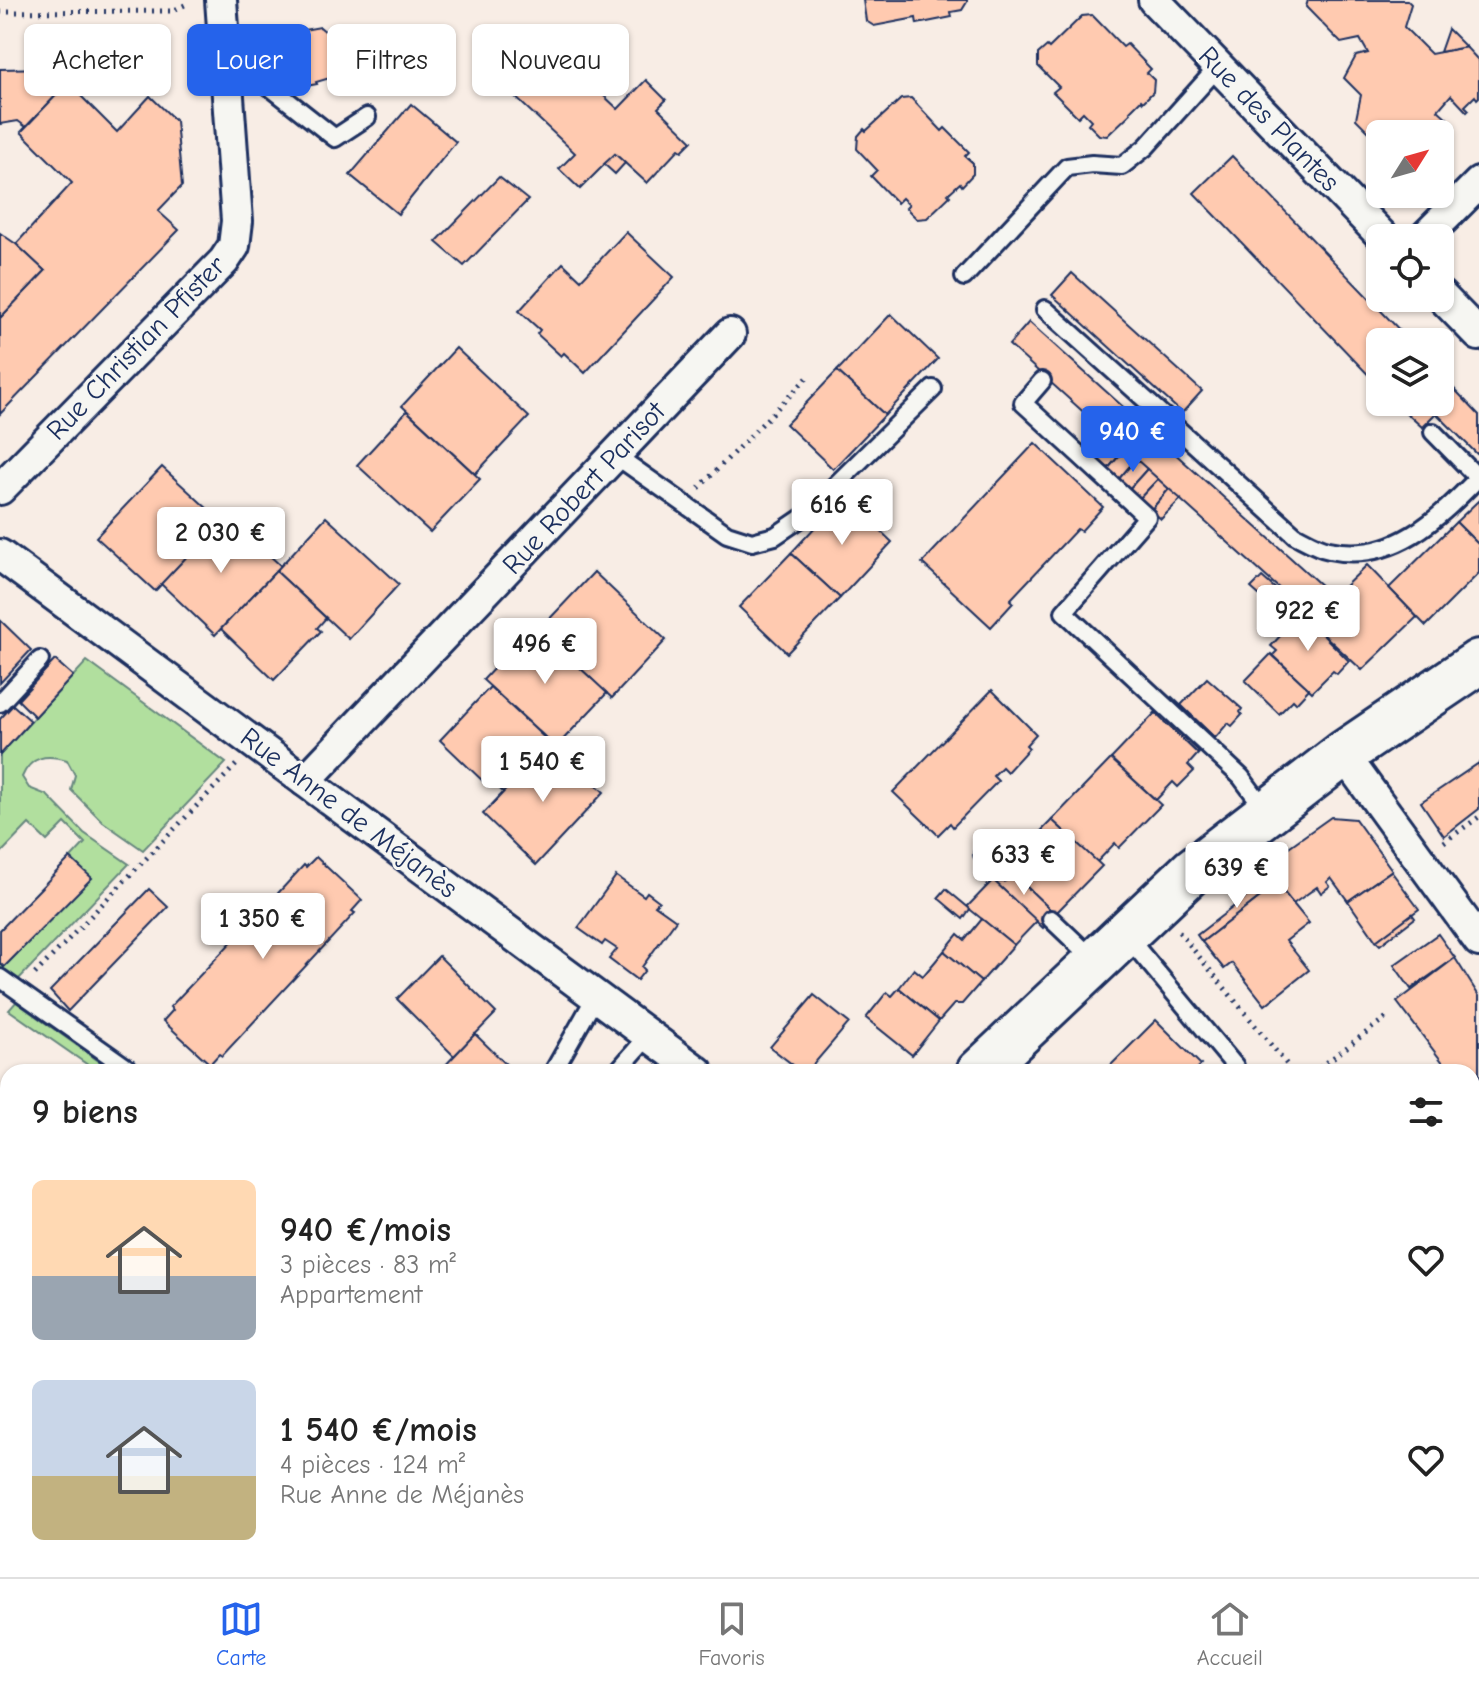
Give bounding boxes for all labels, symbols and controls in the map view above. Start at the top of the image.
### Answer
chip: Acheter [24,24,171,96]
chip: Louer [187,24,311,96]
chip: Filtres [327,24,456,96]
chip: Nouveau [472,24,629,96]
street label: Rue des Plantes [1192,40,1346,198]
north arrow [1366,120,1454,208]
map controls [1366,120,1454,416]
button: locate [1366,224,1454,312]
street label: Rue Christian Pfister [40,249,232,447]
button: layers [1366,328,1454,416]
street label: Rue Robert Parisot [496,395,673,581]
pin: 940 € [1077,406,1189,474]
text: 940 € [1099,417,1167,447]
pin: 616 € [786,479,898,547]
text: 616 € [810,490,874,520]
pin: 2 030 € [147,507,295,575]
text: 2 030 € [175,518,267,548]
pin: 922 € [1252,585,1364,653]
text: 922 € [1275,596,1341,626]
pin: 496 € [489,618,601,686]
text: 496 € [512,629,578,659]
street label: Rue Anne de Méjanès [234,721,464,905]
pin: 1 540 € [469,736,617,804]
text: 1 540 € [499,747,587,777]
pin: 633 € [968,829,1080,897]
text: 633 € [991,840,1057,870]
pin: 639 € [1181,842,1293,910]
text: 639 € [1203,853,1271,883]
pin: 1 350 € [189,893,337,961]
text: 1 350 € [219,904,307,934]
icon: filters [1404,1090,1448,1134]
text: 9 biens [32,1092,138,1132]
text: 940 €/mois [280,1210,451,1250]
icon: home [96,1212,192,1308]
icon: heart [1404,1238,1448,1282]
text: 3 pièces · 83 m² [280,1250,456,1280]
text: Appartement [280,1280,423,1310]
text: 1 540 €/mois [280,1410,477,1450]
icon: home [96,1412,192,1508]
icon: heart [1404,1438,1448,1482]
text: 4 pièces · 124 m² [280,1450,465,1480]
text: Rue Anne de Méjanès [280,1480,524,1510]
tab: Carte [216,1597,266,1671]
tab: Favoris [699,1597,765,1671]
tab: Accueil [1197,1597,1263,1671]

